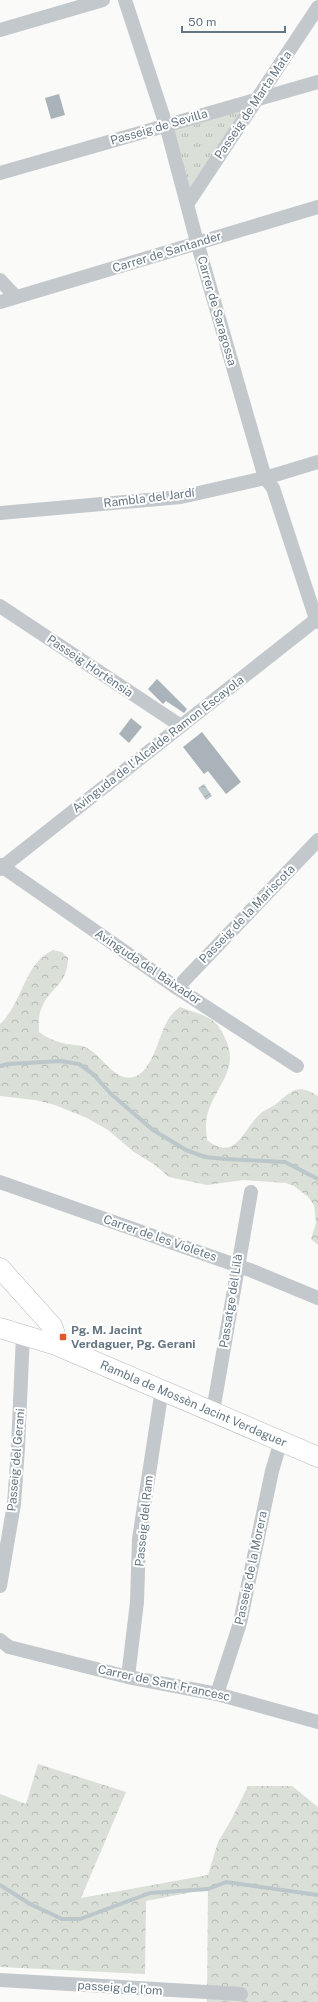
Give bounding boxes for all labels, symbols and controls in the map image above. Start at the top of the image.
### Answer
scale bar [182,8,285,34]
text: 50 m [188,15,216,29]
street label: Passeig de Marta Mata [212,48,294,162]
street label: Passeig de Sevilla [109,106,209,148]
street label: Carrer de Santander [111,229,224,275]
street label: Carrer de Saragossa [195,254,239,368]
street label: Rambla del Jardí [103,485,196,511]
street label: Passeig Hortènsia [44,632,136,700]
street label: Avinguda de l'Alcalde Ramon Escayola [69,673,247,815]
street label: Passeig de la Mariscota [196,862,298,966]
street label: Avinguda del Baixador [92,926,204,1008]
street label: Carrer de les Violetes [101,1212,219,1264]
street label: Passatge del Lilà [217,1253,245,1349]
place label: Pg. M. Jacint Verdaguer, Pg. Gerani [71,1323,196,1351]
marker: Pg. M. Jacint Verdaguer, Pg. Gerani [58,1332,68,1342]
street label: Rambla de Mossèn Jacint Verdaguer [98,1358,289,1450]
street label: Passeig del Gerani [5,1408,27,1512]
street label: Passeig del Ram [132,1475,156,1567]
street label: Passeig de la Morera [232,1510,270,1626]
street label: Carrer de Sant Francesc [97,1662,231,1704]
street label: passeig de l'om [77,1978,163,1998]

